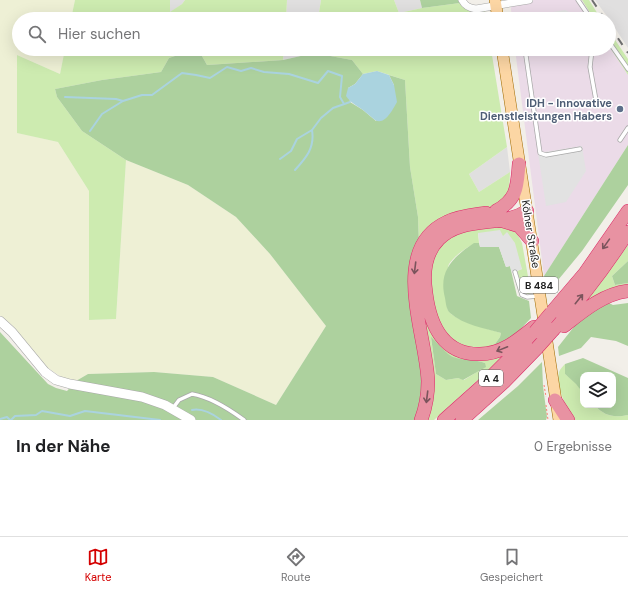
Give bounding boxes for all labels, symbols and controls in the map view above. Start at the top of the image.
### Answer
search box [12,12,616,56]
icon: search [26,23,48,45]
text: Hier suchen [58,24,140,44]
place label: IDH - Innovative Dienstleistungen Habers [480,96,612,123]
marker: IDH - Innovative Dienstleistungen Habers [615,104,625,114]
street label: Kölner Straße [519,199,543,269]
one-way arrow [602,238,610,249]
one-way arrow [411,261,419,274]
road number: B 484 [520,277,558,293]
one-way arrow [575,294,584,305]
one-way arrow [496,346,508,353]
road number: A 4 [479,370,503,386]
map controls [580,372,616,408]
button: layers [580,372,616,408]
one-way arrow [423,390,431,403]
text: In der Nähe [16,435,111,457]
text: 0 Ergebnisse [534,438,612,455]
tab: Karte [85,546,111,584]
tab: Route [281,546,310,584]
tab: Gespeichert [480,546,543,584]

